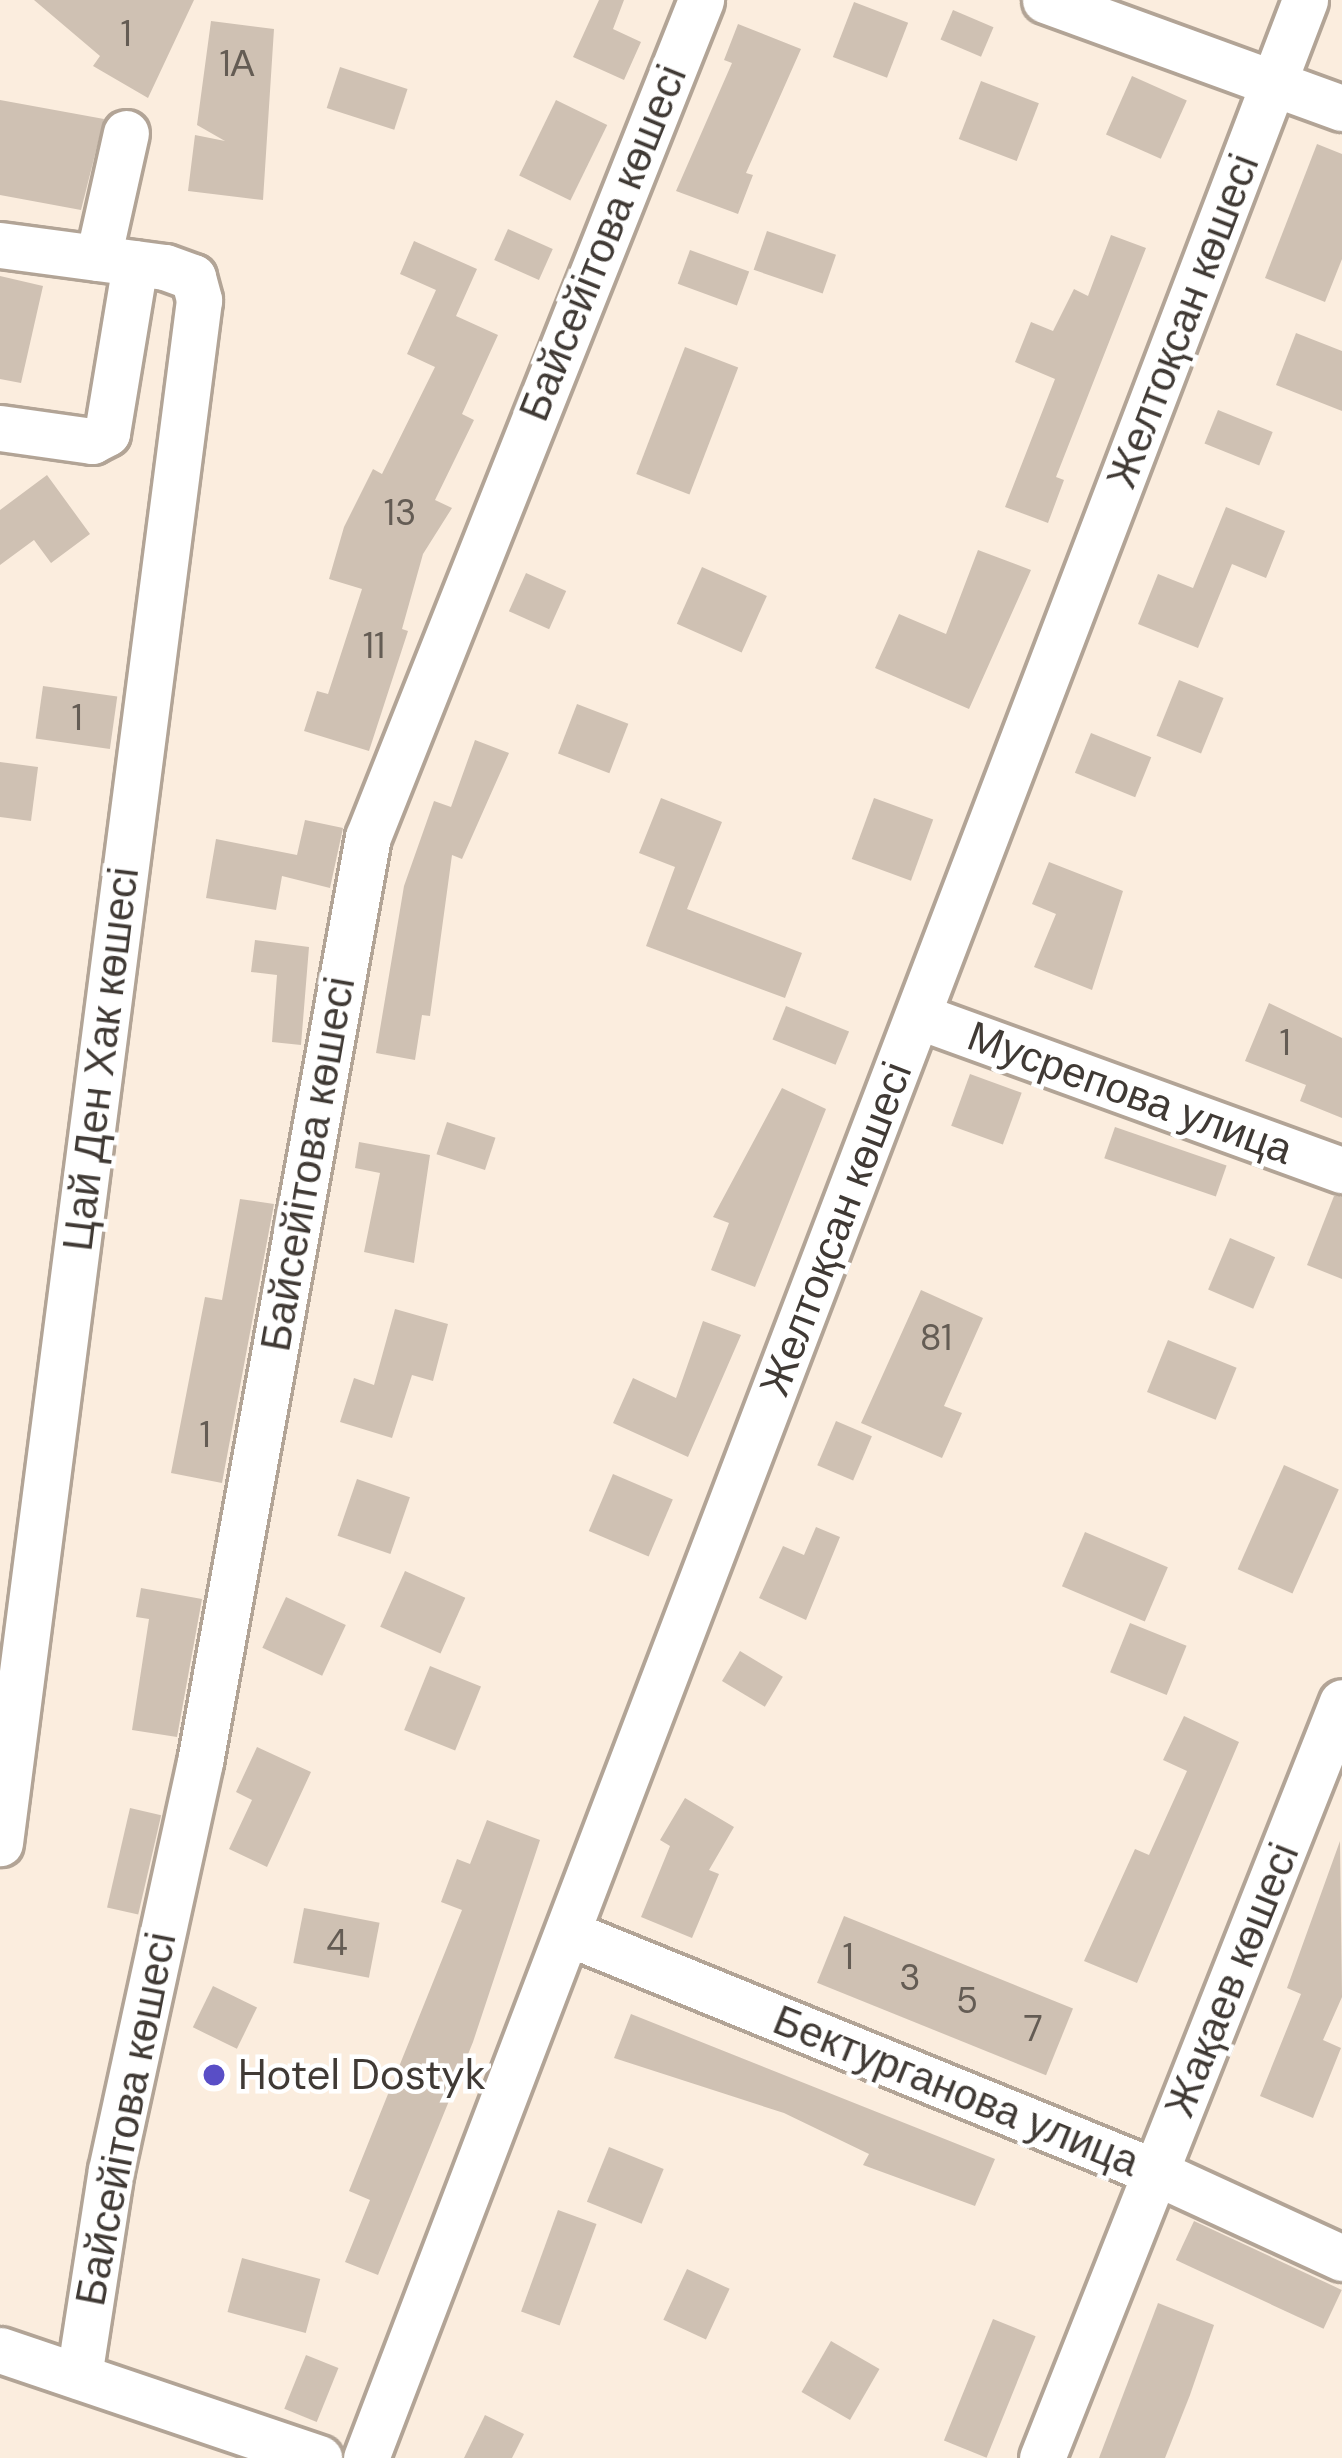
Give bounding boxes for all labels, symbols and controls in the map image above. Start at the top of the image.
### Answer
house number: 1 [120,12,132,56]
house number: 1А [219,42,255,86]
street label: Байсейітова көшесі [509,58,697,428]
street label: Желтоқсан көшесі [1096,147,1270,495]
house number: 13 [384,491,416,535]
house number: 11 [363,624,385,668]
house number: 1 [71,696,83,740]
street label: Цай Ден Хак көшесі [52,864,150,1254]
street label: Байсейітова көшесі [250,973,366,1355]
street label: Мусрепова улица [961,1011,1299,1175]
house number: 1 [1279,1021,1291,1065]
street label: Желтоқсан көшесі [749,1055,923,1403]
house number: 81 [920,1316,952,1360]
house number: 1 [199,1413,211,1457]
street label: Жақаев көшесі [1154,1836,1310,2124]
house number: 4 [326,1921,348,1965]
street label: Байсейітова көшесі [65,1928,187,2310]
house number: 1 [842,1935,854,1979]
house number: 3 [899,1956,921,2000]
house number: 5 [956,1979,978,2023]
street label: Бектурганова улица [766,1995,1146,2187]
house number: 7 [1023,2007,1043,2051]
place label: Hotel Dostyk [238,2050,486,2100]
marker: Hotel Dostyk [201,2062,227,2088]

